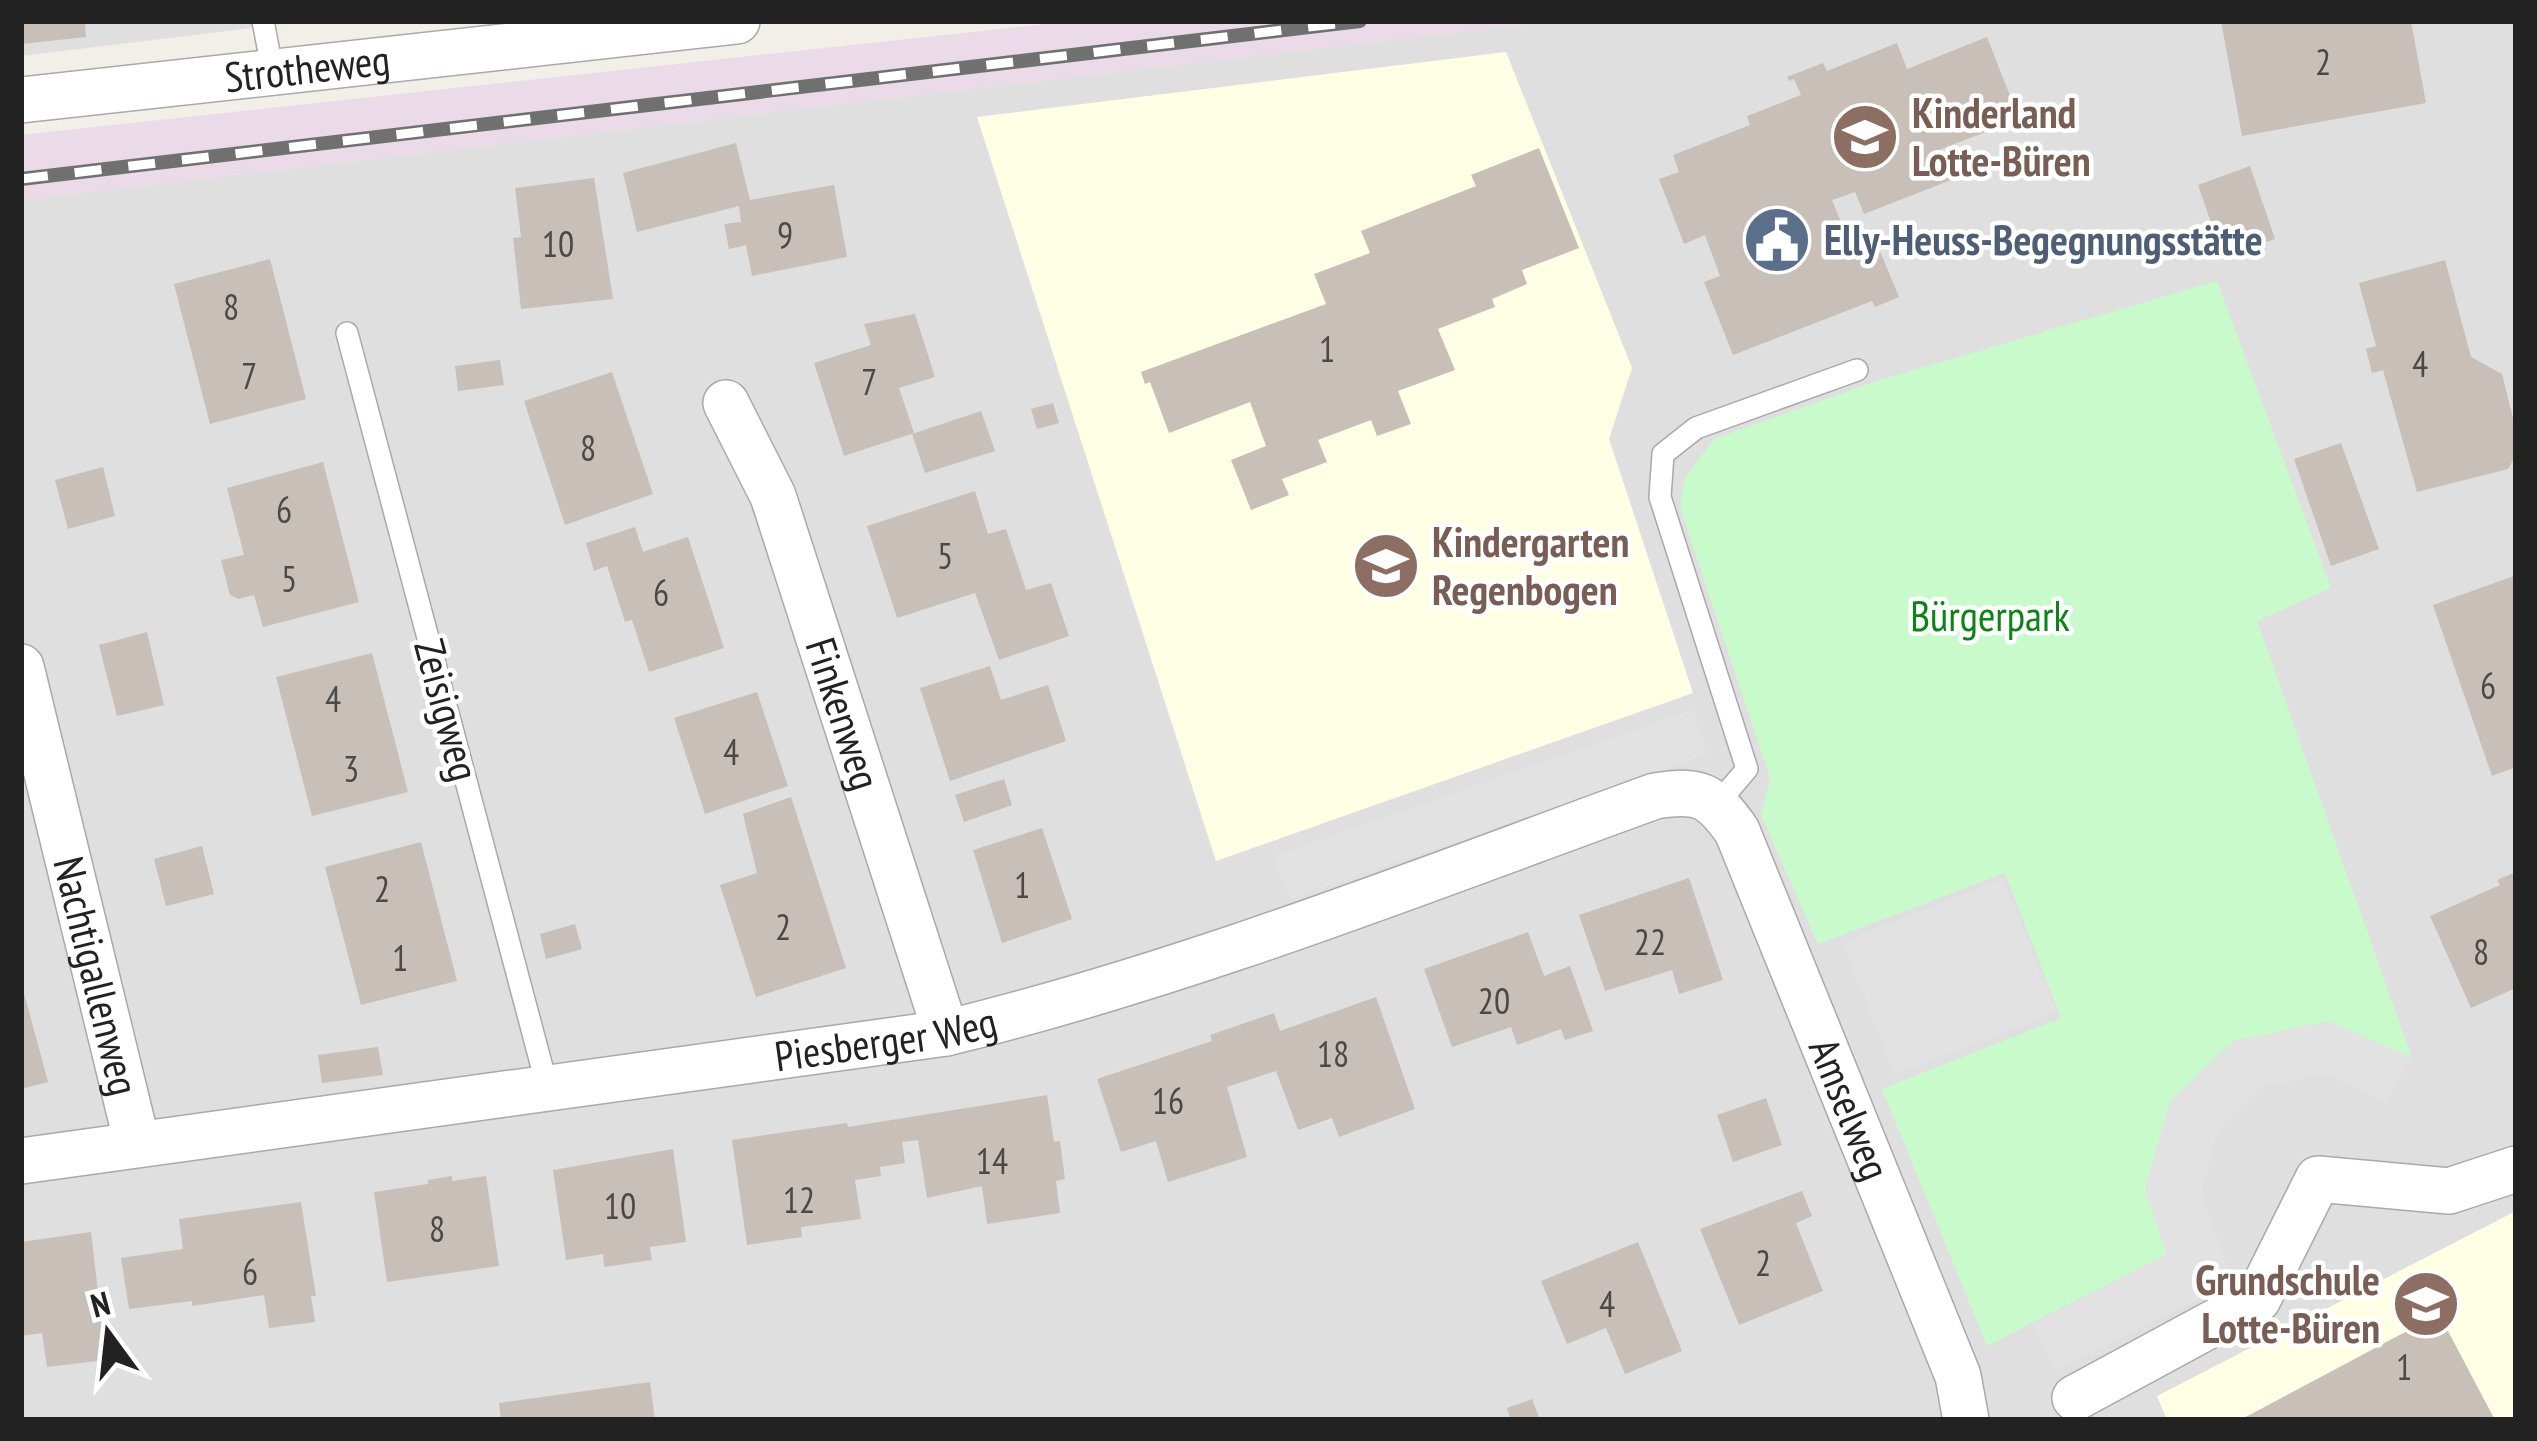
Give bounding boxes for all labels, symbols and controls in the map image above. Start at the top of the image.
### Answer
street label: Strotheweg [222,31,393,104]
house number: 2 [2315,38,2331,85]
place label: Kinderland Lotte-Büren [1912,85,2091,188]
school or university icon: Kinderland Lotte-Büren [1830,102,1900,172]
public building icon: Elly-Heuss-Begegnungsstätte [1742,205,1812,275]
house number: 9 [777,211,793,258]
place label: Elly-Heuss-Begegnungsstätte [1824,212,2263,267]
house number: 10 [542,220,574,267]
house number: 8 [223,283,239,330]
house number: 1 [1319,325,1335,372]
house number: 4 [2412,340,2428,387]
house number: 7 [241,352,257,399]
house number: 7 [861,358,877,405]
house number: 8 [580,424,596,471]
house number: 6 [276,486,292,533]
place label: Kindergarten Regenbogen [1432,514,1629,617]
school or university icon: Kindergarten Regenbogen [1351,531,1421,601]
house number: 5 [937,532,953,579]
house number: 5 [281,555,297,602]
house number: 6 [653,569,669,616]
park label: Bürgerpark [1910,588,2070,643]
street label: Finkenweg [794,631,894,796]
street label: Zeisigweg [402,633,493,787]
house number: 6 [2480,662,2496,709]
house number: 4 [325,675,341,722]
house number: 4 [723,728,739,775]
house number: 3 [343,745,359,792]
street label: Nachtigallenweg [41,851,152,1101]
house number: 1 [1014,861,1030,908]
house number: 2 [374,865,390,912]
house number: 2 [775,903,791,950]
house number: 22 [1634,918,1666,965]
house number: 8 [2473,928,2489,975]
house number: 1 [392,934,408,981]
house number: 20 [1478,977,1510,1024]
street label: Piesberger Weg [771,993,1002,1083]
house number: 18 [1317,1030,1349,1077]
street label: Amselweg [1797,1030,1904,1188]
house number: 16 [1152,1077,1184,1124]
house number: 14 [976,1137,1008,1184]
house number: 12 [783,1176,815,1223]
house number: 10 [604,1182,636,1229]
house number: 8 [429,1205,445,1252]
house number: 2 [1755,1239,1771,1286]
house number: 6 [242,1248,258,1295]
place label: Grundschule Lotte-Büren [2195,1252,2380,1355]
school or university icon: Grundschule Lotte-Büren [2391,1269,2461,1339]
north arrow [48,1273,168,1393]
text: N [86,1280,114,1327]
house number: 4 [1599,1280,1615,1327]
house number: 1 [2396,1343,2412,1390]

